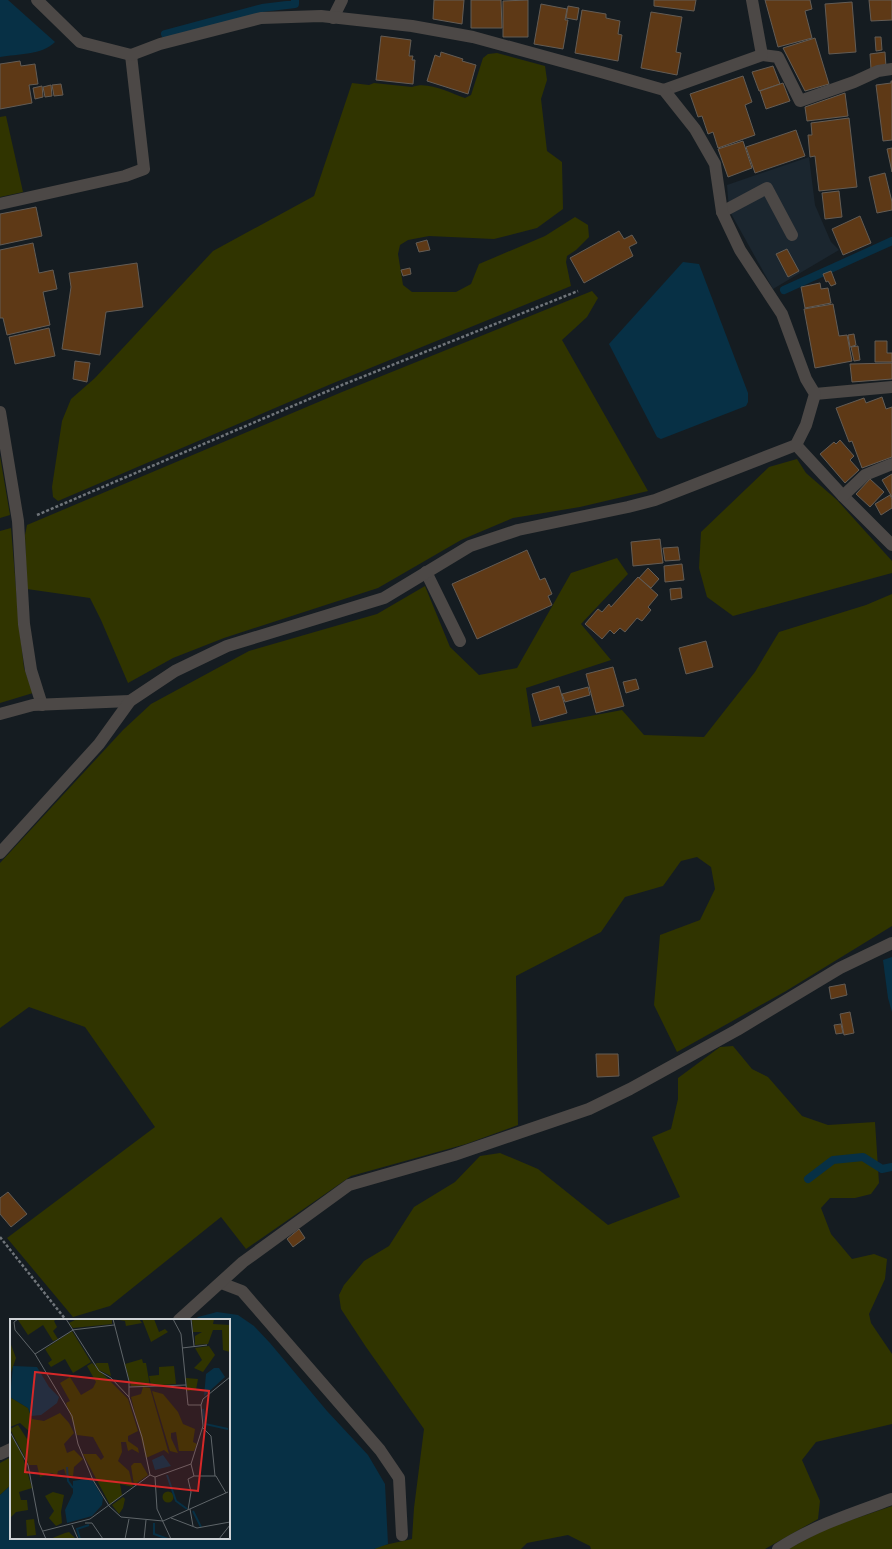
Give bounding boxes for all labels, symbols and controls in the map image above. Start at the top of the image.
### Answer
inset map [10,1319,230,1539]

